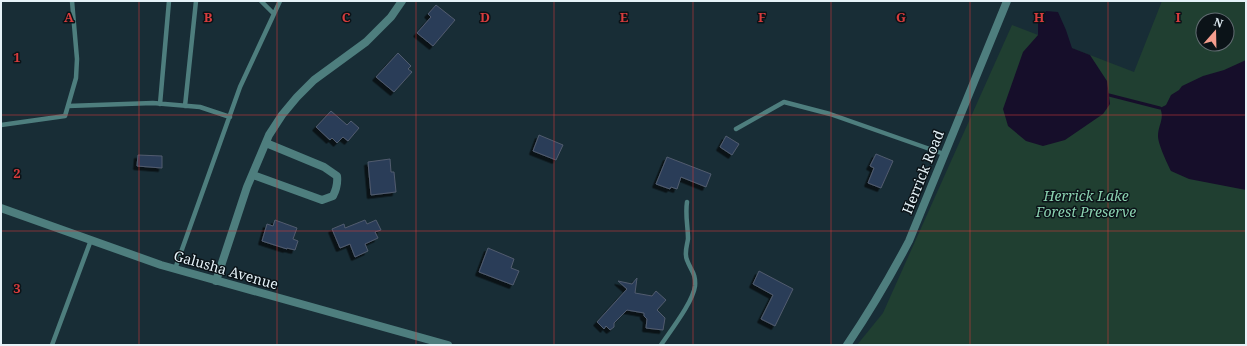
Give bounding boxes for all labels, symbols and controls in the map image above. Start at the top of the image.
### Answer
text: A [64,8,74,26]
text: B [204,8,213,26]
text: C [342,8,351,26]
text: D [480,8,490,26]
text: E [620,8,629,26]
text: F [758,8,766,26]
text: G [896,8,906,26]
text: H [1034,8,1045,26]
text: I [1175,8,1181,26]
north arrow [1195,12,1235,52]
text: N [1212,14,1226,31]
text: 1 [13,48,21,66]
street label: Herrick Road [897,127,948,217]
text: 2 [13,164,21,182]
park label: Herrick Lake Forest Preserve [1035,186,1136,221]
street label: Galusha Avenue [172,246,281,294]
text: 3 [13,279,21,297]

